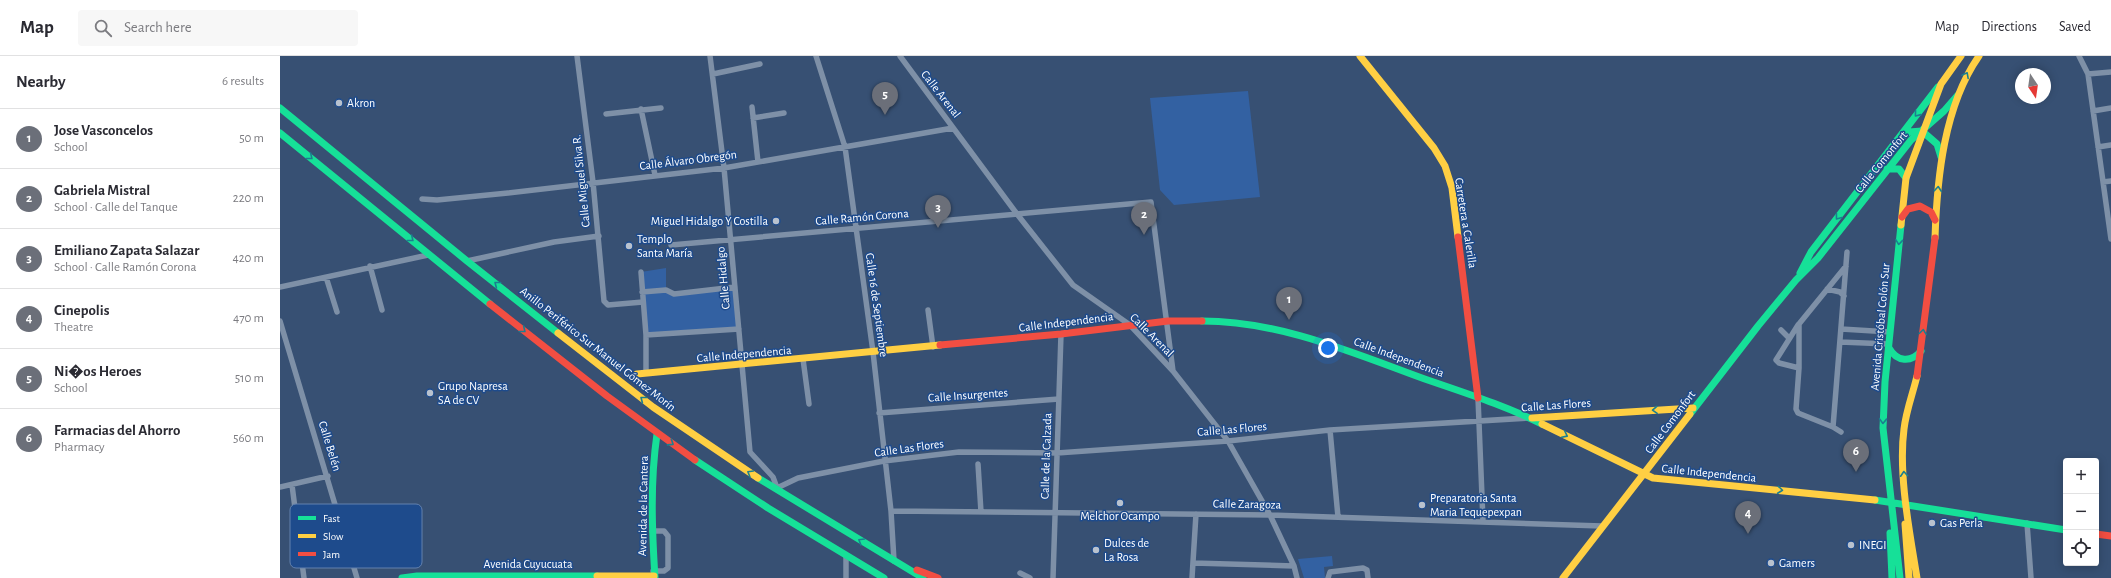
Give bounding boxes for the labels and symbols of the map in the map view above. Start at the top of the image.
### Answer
street label: Calle Arenal [919,68,963,120]
north arrow [2015,68,2051,104]
one-way arrow [1962,72,1969,79]
pin: 5 [872,82,898,115]
place label: Akron [347,97,375,109]
marker: Akron [334,98,344,108]
one-way arrow [1915,109,1922,117]
street label: Calle Comonfort [1853,129,1909,195]
street label: Calle Miguel Silva R. [570,134,592,228]
street label: Calle Álvaro Obregón [639,147,737,172]
one-way arrow [306,153,313,160]
street label: Carretera a Calerilla [1453,177,1479,270]
one-way arrow [1933,186,1942,192]
pin: 3 [925,195,951,228]
pin: 2 [1131,202,1157,235]
street label: Calle Ramón Corona [815,207,910,227]
one-way arrow [1835,212,1842,219]
place label: Miguel Hidalgo Y Costilla [651,215,768,227]
marker: Miguel Hidalgo Y Costilla [771,216,781,226]
place label: Templo Santa María [637,233,693,259]
one-way arrow [406,235,414,242]
one-way arrow [1895,239,1904,245]
marker: Templo Santa María [624,241,634,251]
street label: Calle Hidalgo [714,246,732,310]
street label: Calle 16 de Septiembre [864,252,890,358]
street label: Avenida Cristóbal Colón Sur [1868,263,1892,391]
one-way arrow [494,282,501,289]
street label: Anillo Periférico Sur Manuel Gómez Morín [518,285,678,413]
pin: 1 [1276,287,1302,320]
street label: Calle Independencia [1018,310,1114,334]
street label: Calle Arenal [1128,311,1176,359]
one-way arrow [519,325,526,332]
one-way arrow [1918,329,1927,335]
street label: Calle Independencia [1352,335,1446,379]
your location [1318,338,1338,358]
street label: Calle Independencia [696,344,792,364]
place label: Grupo Napresa SA de CV [438,380,508,406]
street label: Calle Insurgentes [928,386,1008,404]
marker: Grupo Napresa SA de CV [425,388,435,398]
street label: Calle Comonfort [1643,388,1698,456]
one-way arrow [641,397,648,404]
street label: Calle Las Flores [1521,397,1591,413]
one-way arrow [1652,406,1658,415]
street label: Calle de la Calzada [1038,412,1054,499]
one-way arrow [1879,418,1888,424]
street label: Calle Belén [317,419,343,473]
street label: Calle Las Flores [1197,420,1267,438]
one-way arrow [1561,430,1568,438]
street label: Calle Las Flores [874,437,944,459]
one-way arrow [666,438,673,445]
pin: 6 [1843,439,1869,472]
street label: Avenida de la Cantera [636,455,650,556]
street label: Calle Independencia [1661,462,1757,484]
one-way arrow [747,470,754,477]
one-way arrow [1899,471,1908,477]
one-way arrow [1776,486,1783,495]
place label: Preparatoria Santa Maria Tequepexpan [1430,492,1522,518]
street label: Calle Zaragoza [1213,497,1282,511]
marker: Melchor Ocampo [1115,498,1125,508]
marker: Preparatoria Santa Maria Tequepexpan [1417,500,1427,510]
pin: 4 [1735,501,1761,534]
legend [290,504,422,568]
place label: Melchor Ocampo [1080,510,1160,522]
text: Fast [323,513,341,524]
place label: Gas Perla [1940,517,1983,529]
marker: Gas Perla [1927,518,1937,528]
text: Slow [323,531,344,542]
place label: Dulces de La Rosa [1104,537,1149,563]
one-way arrow [858,538,865,545]
place label: INEGI [1859,539,1886,551]
marker: INEGI [1846,540,1856,550]
marker: Dulces de La Rosa [1091,545,1101,555]
text: Jam [323,549,340,560]
place label: Gamers [1779,557,1815,569]
street label: Avenida Cuyucuata [484,558,573,571]
marker: Gamers [1766,558,1776,568]

